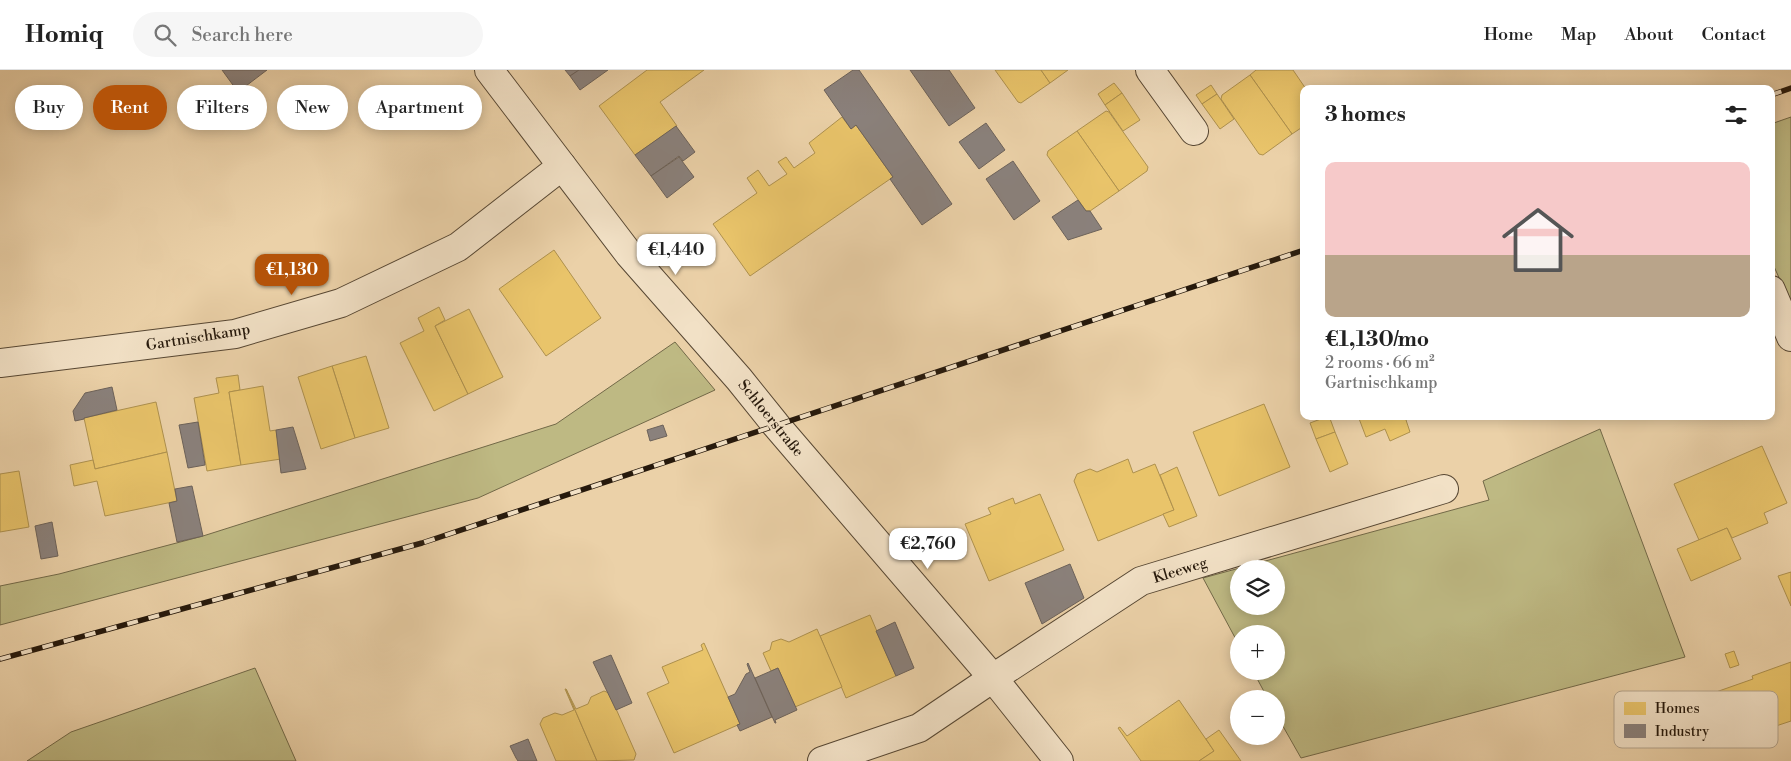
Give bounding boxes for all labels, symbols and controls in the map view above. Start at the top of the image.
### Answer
search box [133,12,483,57]
text: Homiq [25,20,103,50]
icon: search [151,21,179,49]
text: Search here [191,23,293,47]
text: Home [1484,23,1533,46]
text: Map [1561,23,1597,46]
text: About [1625,23,1674,46]
text: Contact [1702,23,1766,46]
chip: Buy [15,85,83,130]
chip: Rent [93,85,167,130]
chip: Filters [177,85,267,130]
chip: New [277,85,348,130]
chip: Apartment [358,85,482,130]
icon: filters [1722,101,1750,129]
text: 3 homes [1325,102,1406,128]
icon: home [1493,195,1583,285]
pin: €1,440 [635,234,717,276]
text: €1,440 [648,240,704,260]
pin: €1,130 [251,254,333,296]
text: €1,130 [266,260,318,280]
street label: Gartnischkamp [145,320,252,355]
text: €1,130/mo [1325,327,1429,353]
text: 2 rooms · 66 m² [1325,353,1435,373]
text: Gartnischkamp [1325,373,1437,393]
street label: Schloerstraße [734,376,808,461]
pin: €2,760 [887,528,969,570]
text: €2,760 [900,534,956,554]
street label: Kleeweg [1151,553,1210,588]
map controls [1230,560,1285,745]
button: layers [1230,560,1285,615]
button: + [1230,625,1285,680]
button: − [1230,690,1285,745]
legend [1614,691,1778,748]
text: Homes [1655,700,1700,718]
text: Industry [1655,723,1709,741]

